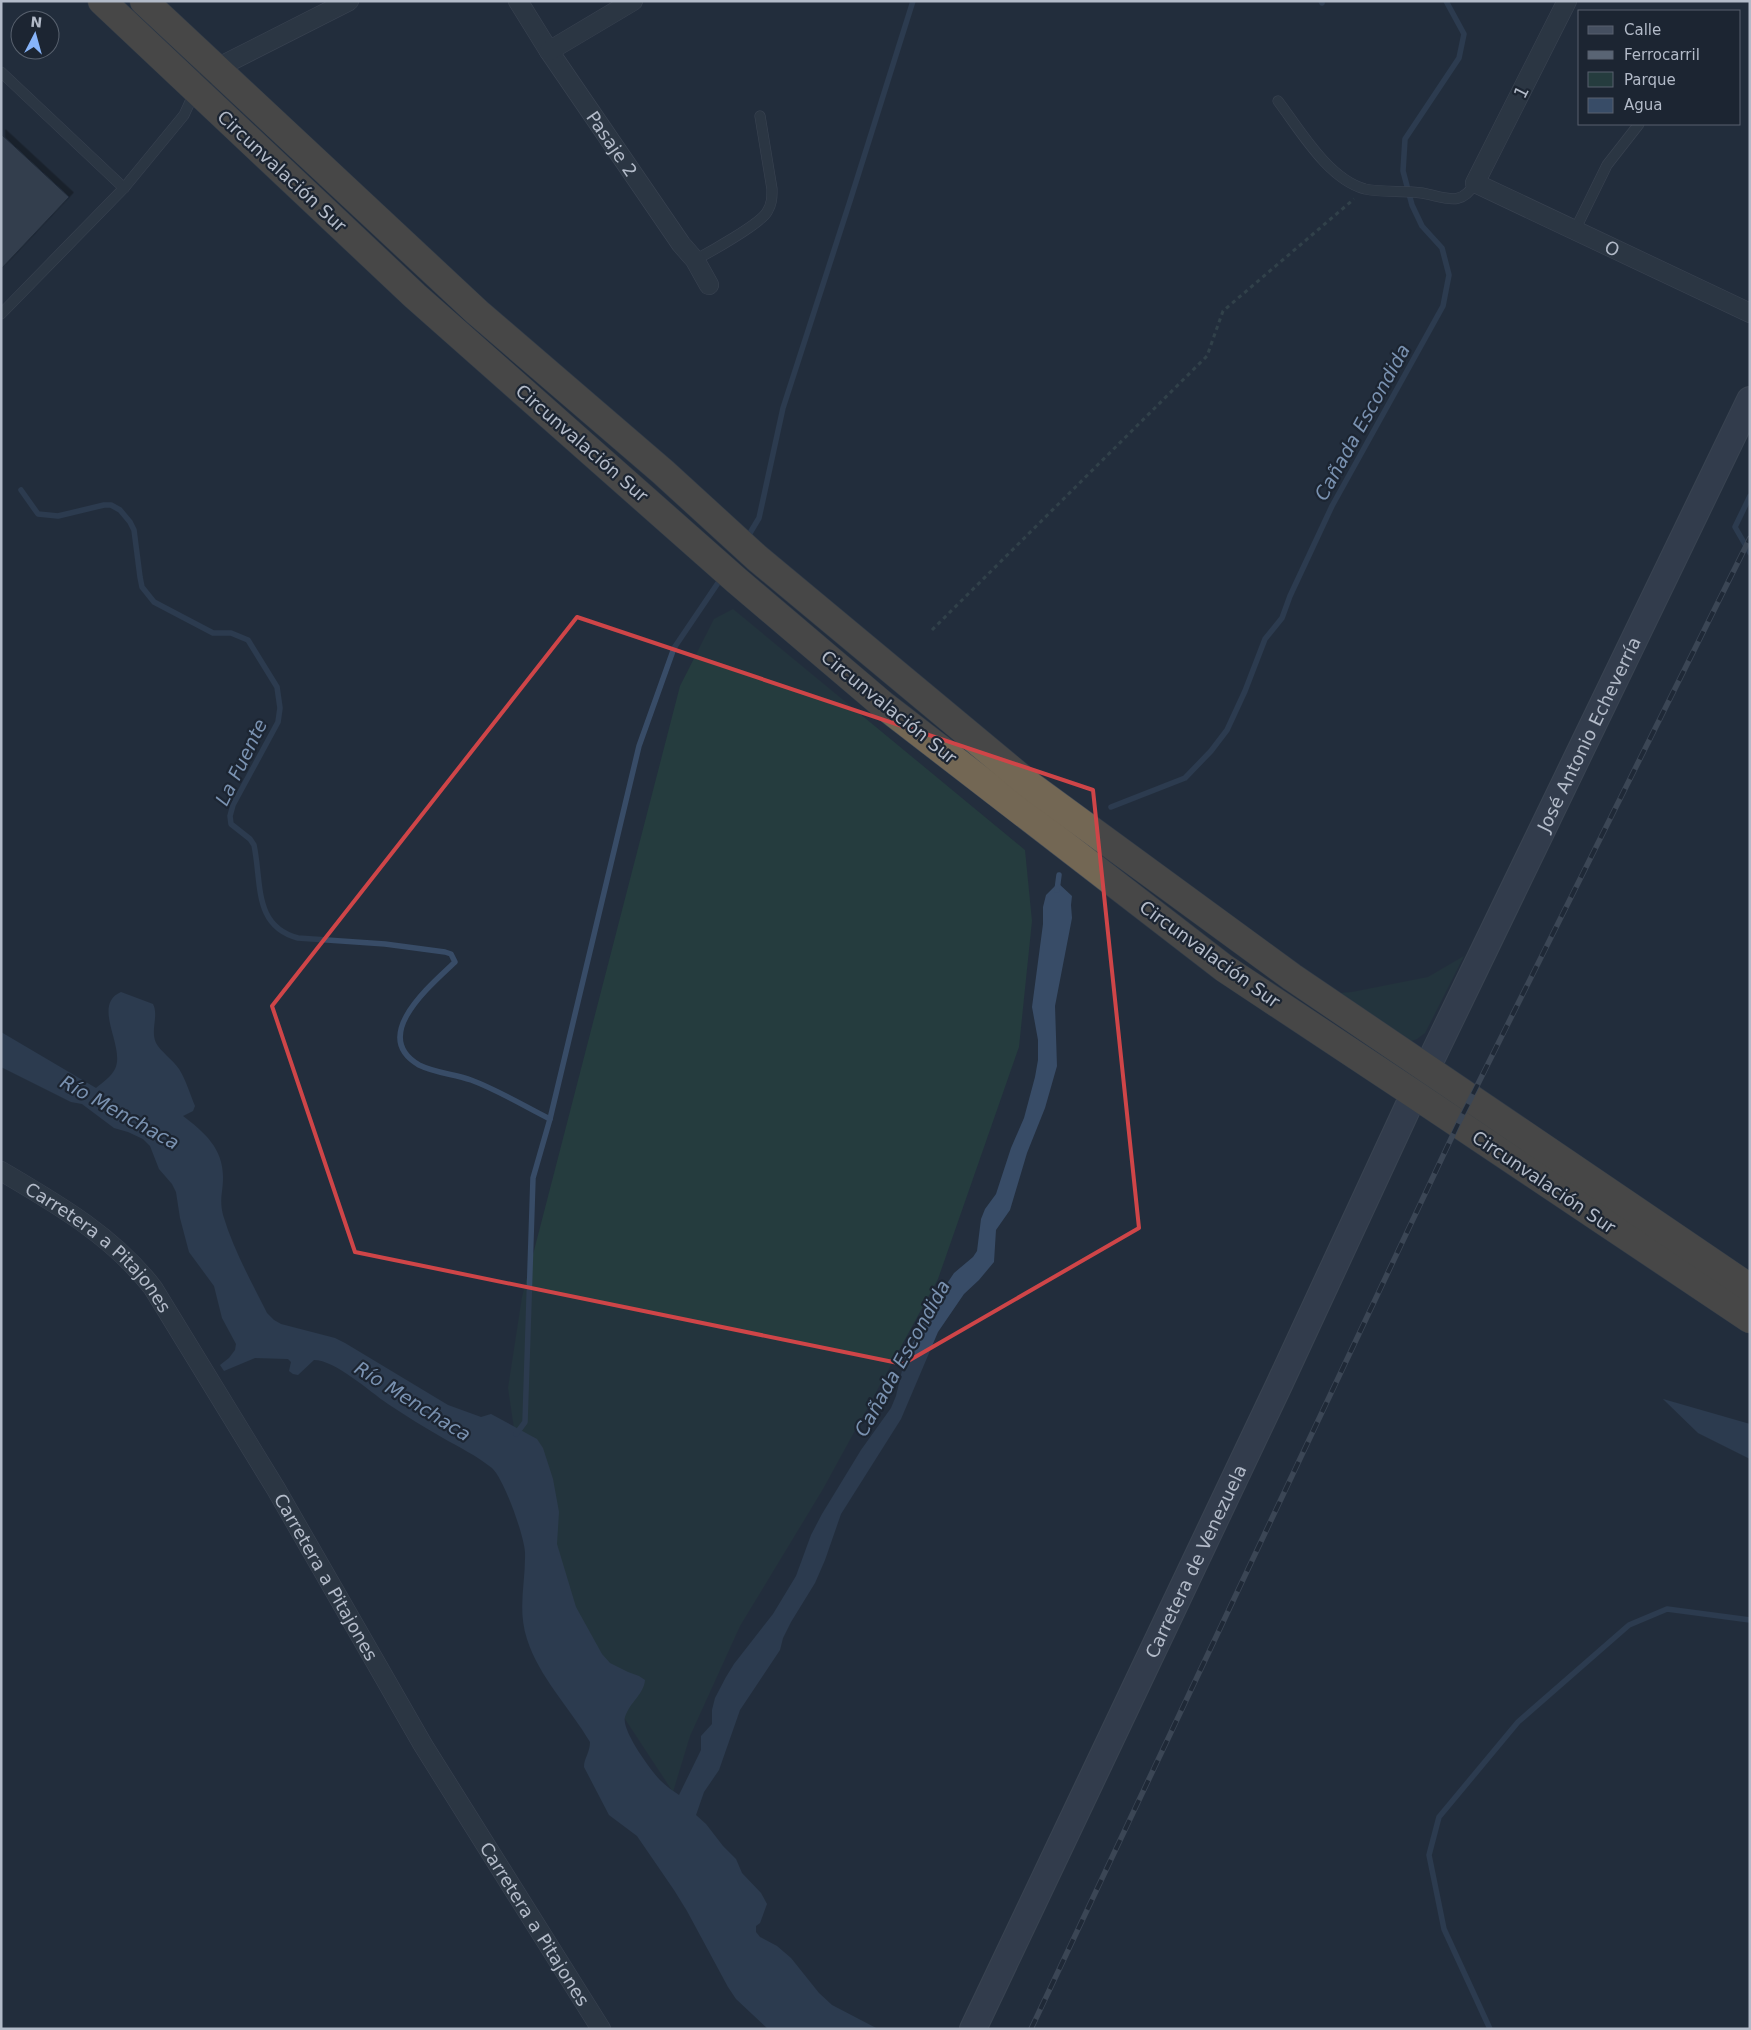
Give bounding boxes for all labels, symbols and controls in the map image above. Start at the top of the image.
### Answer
north arrow [10,10,60,60]
legend [1578,10,1741,125]
text: N [30,14,43,31]
text: Calle [1624,21,1661,39]
text: Ferrocarril [1624,46,1700,64]
text: Parque [1624,71,1676,89]
street label: 1 [1509,82,1533,102]
text: Agua [1624,96,1662,114]
street label: Circunvalación Sur [213,106,351,236]
street label: Pasaje 2 [583,107,642,180]
street label: O [1602,235,1623,261]
water label: Cañada Escondida [1310,340,1414,504]
street label: Circunvalación Sur [512,380,653,507]
street label: José Antonio Echeverría [1532,633,1644,836]
street label: Circunvalación Sur [817,646,961,768]
water label: La Fuente [211,715,271,809]
street label: Circunvalación Sur [1136,896,1285,1012]
water label: Río Menchaca [57,1070,183,1154]
street label: Circunvalación Sur [1468,1126,1620,1238]
street label: Carretera a Pitajones [22,1177,176,1316]
water label: Cañada Escondida [850,1276,954,1440]
water label: Río Menchaca [351,1357,475,1445]
street label: Carretera de Venezuela [1140,1461,1250,1661]
street label: Carretera a Pitajones [270,1489,383,1664]
street label: Carretera a Pitajones [476,1838,594,2010]

